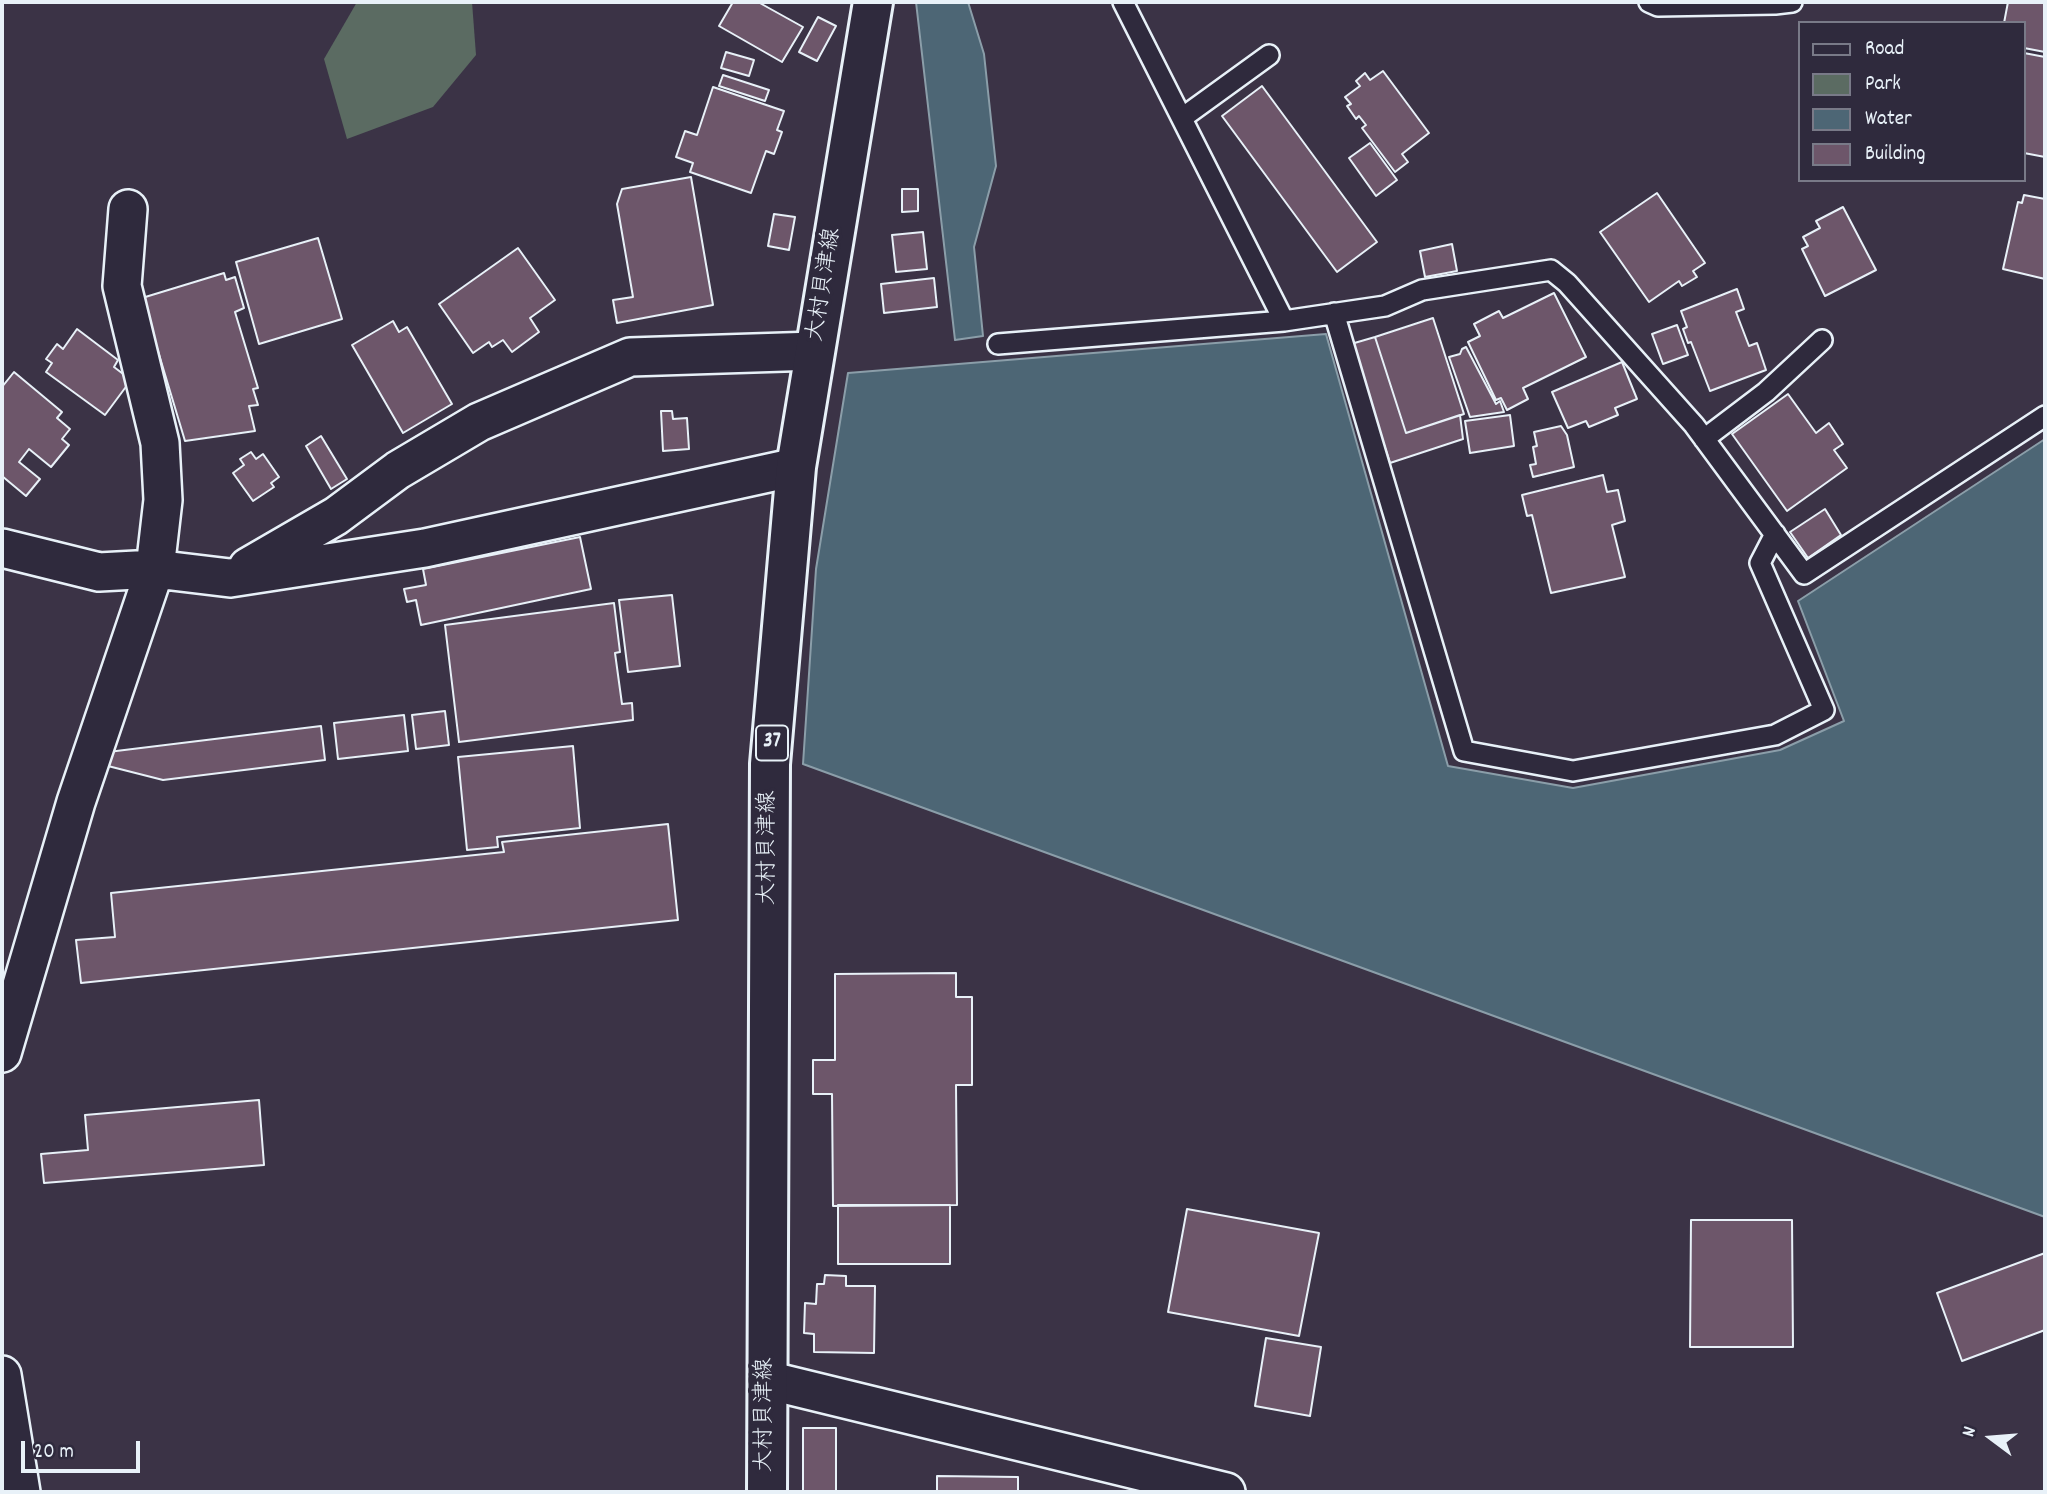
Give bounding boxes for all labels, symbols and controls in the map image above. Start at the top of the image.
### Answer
legend [1798,21,2026,182]
text: Road [1865,35,1904,65]
text: Park [1865,70,1901,100]
text: Water [1865,105,1912,135]
text: Building [1865,140,1925,170]
street label: 大村貝津線 [803,226,849,344]
road number: 37 [756,726,788,760]
street label: 大村貝津線 [756,791,784,905]
street label: 大村貝津線 [753,1358,781,1472]
north arrow [1956,1403,2026,1473]
text: N [1956,1424,1985,1440]
scale bar [24,1428,144,1472]
text: 20 m [34,1438,74,1468]

